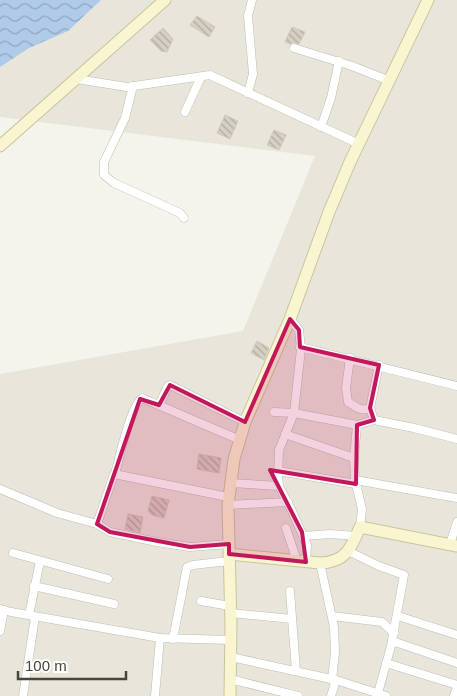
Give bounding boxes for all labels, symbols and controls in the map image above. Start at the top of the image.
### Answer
scale bar [18,648,125,680]
text: 100 m [25,657,67,674]

